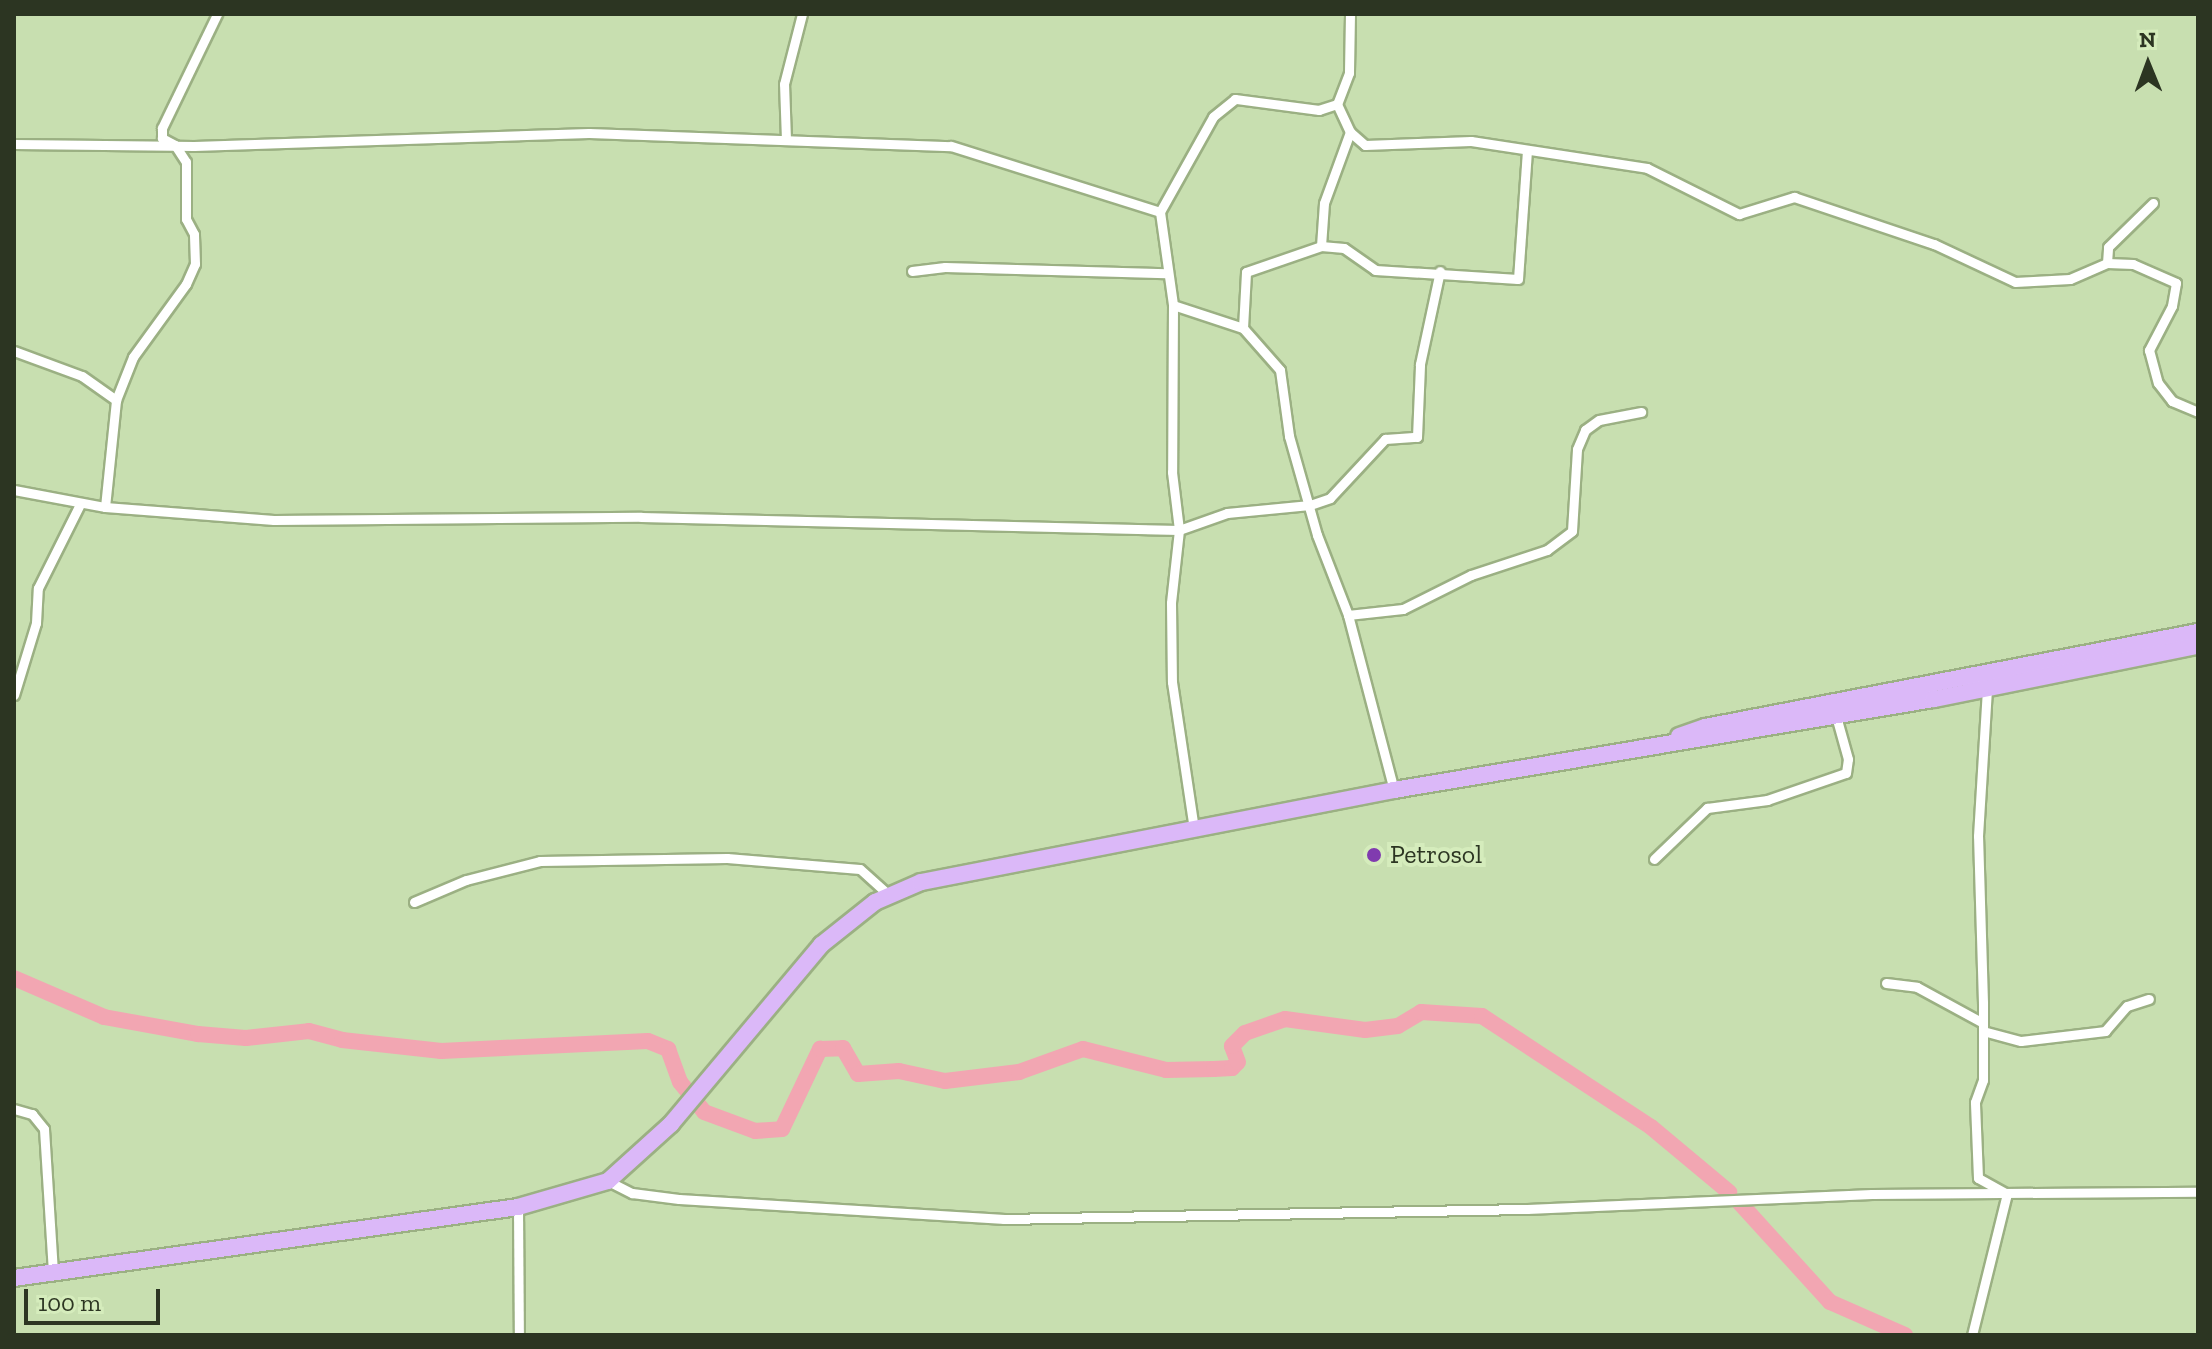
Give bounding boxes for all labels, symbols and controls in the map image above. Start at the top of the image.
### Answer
north arrow [2108,24,2188,104]
text: N [2139,26,2156,53]
place label: Petrosol [1390,839,1482,871]
marker: Petrosol [1365,846,1383,864]
scale bar [28,1273,164,1323]
text: 100 m [38,1288,101,1317]

